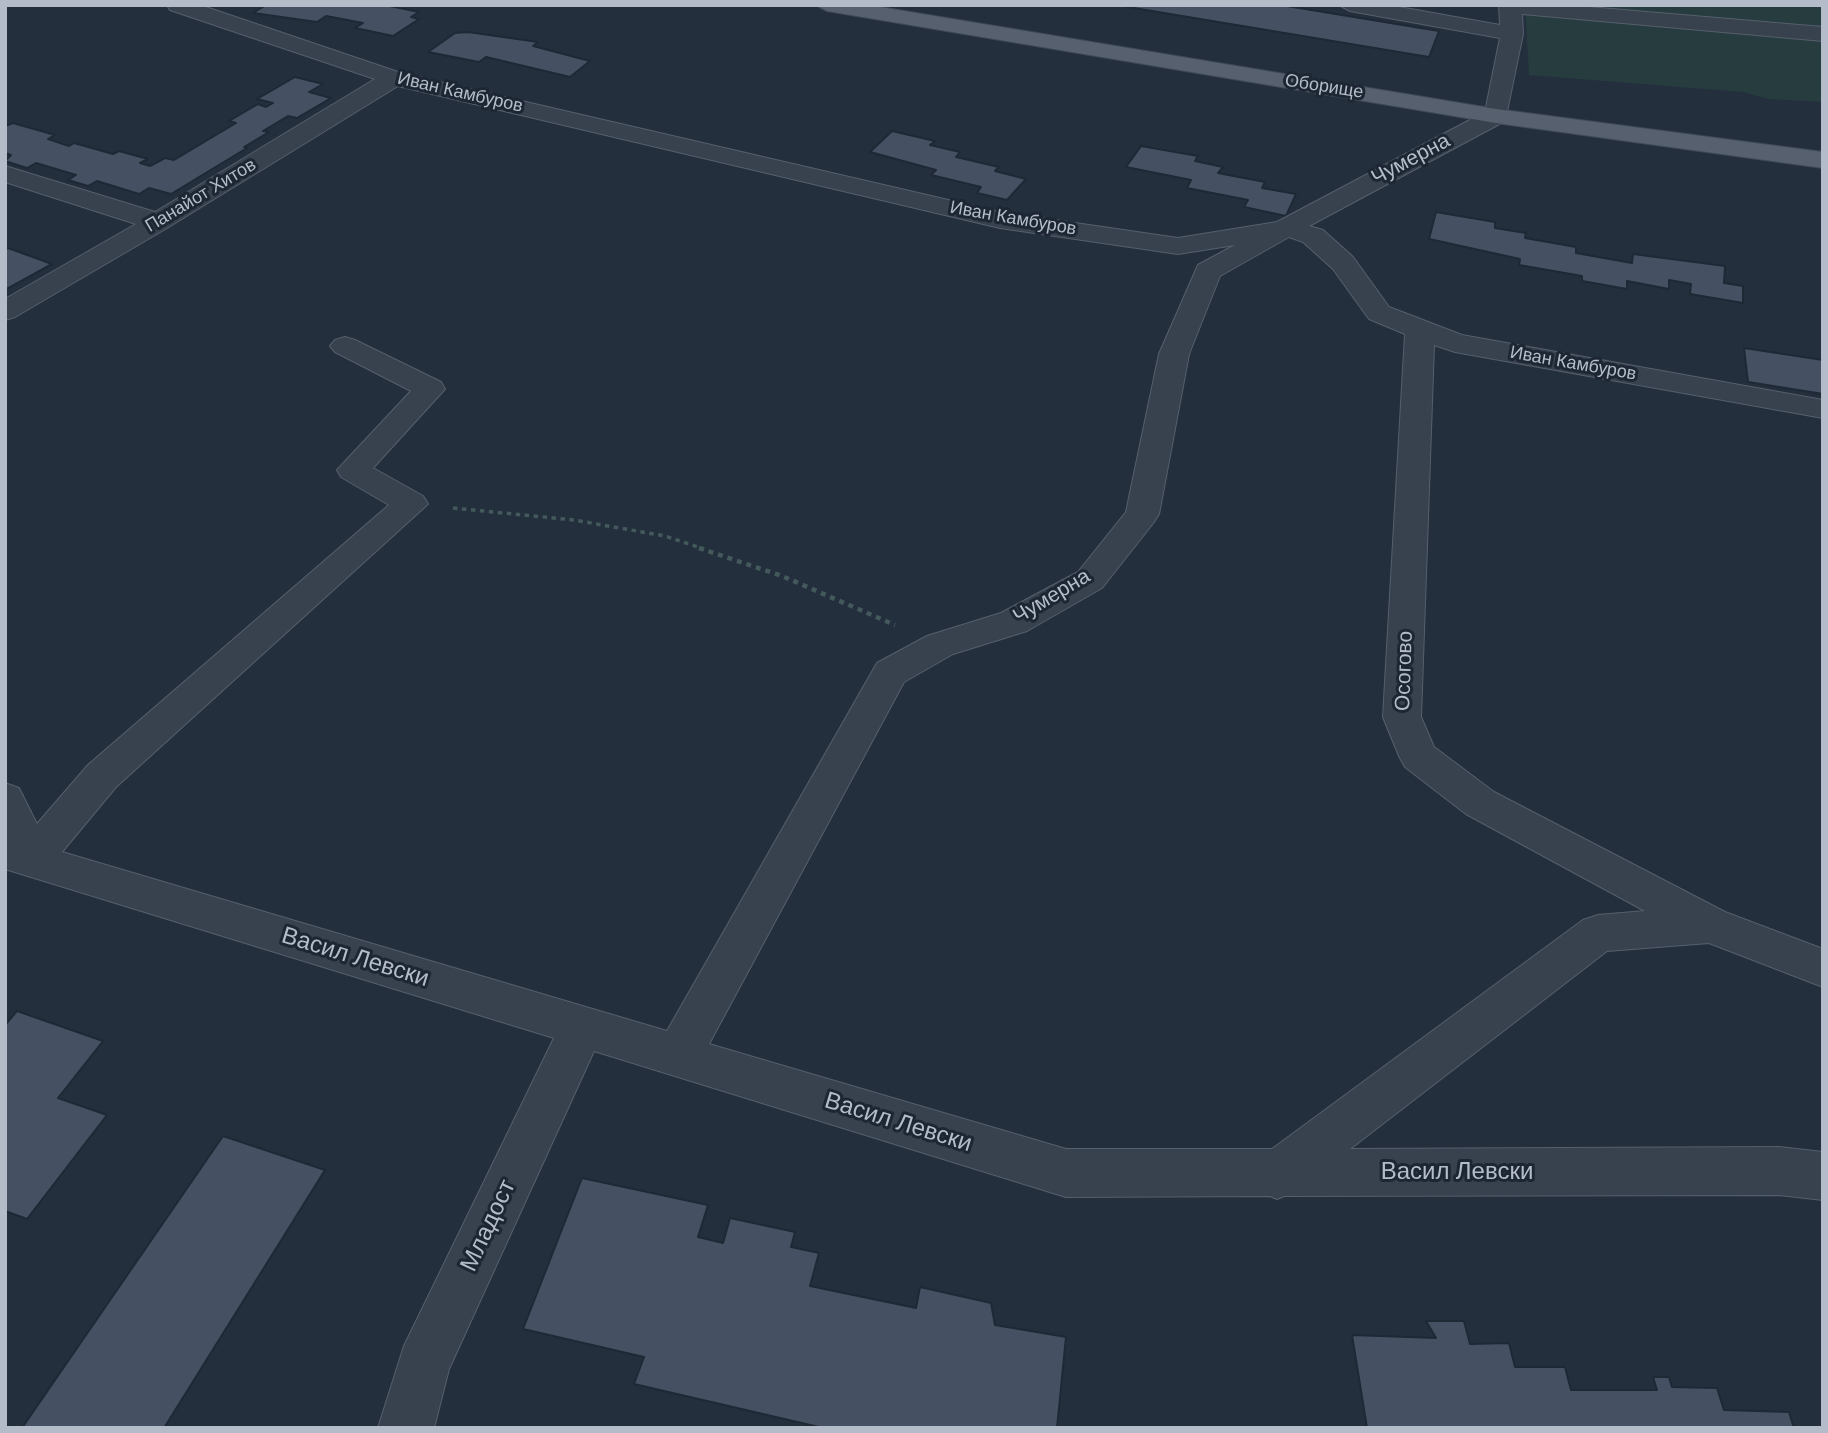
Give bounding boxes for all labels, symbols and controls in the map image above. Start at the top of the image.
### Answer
street label: Иван Камбуров [395,68,525,118]
street label: Оборище [1283,70,1365,104]
street label: Чумерна [1367,129,1455,191]
street label: Панайот Хитов [142,154,260,238]
street label: Иван Камбуров [948,197,1078,241]
street label: Иван Камбуров [1508,342,1638,386]
street label: Чумерна [1009,564,1095,630]
street label: Осогово [1391,630,1419,712]
street label: Васил Левски [278,922,432,994]
street label: Васил Левски [821,1087,975,1159]
street label: Васил Левски [1381,1159,1533,1187]
street label: Младост [455,1176,523,1276]

